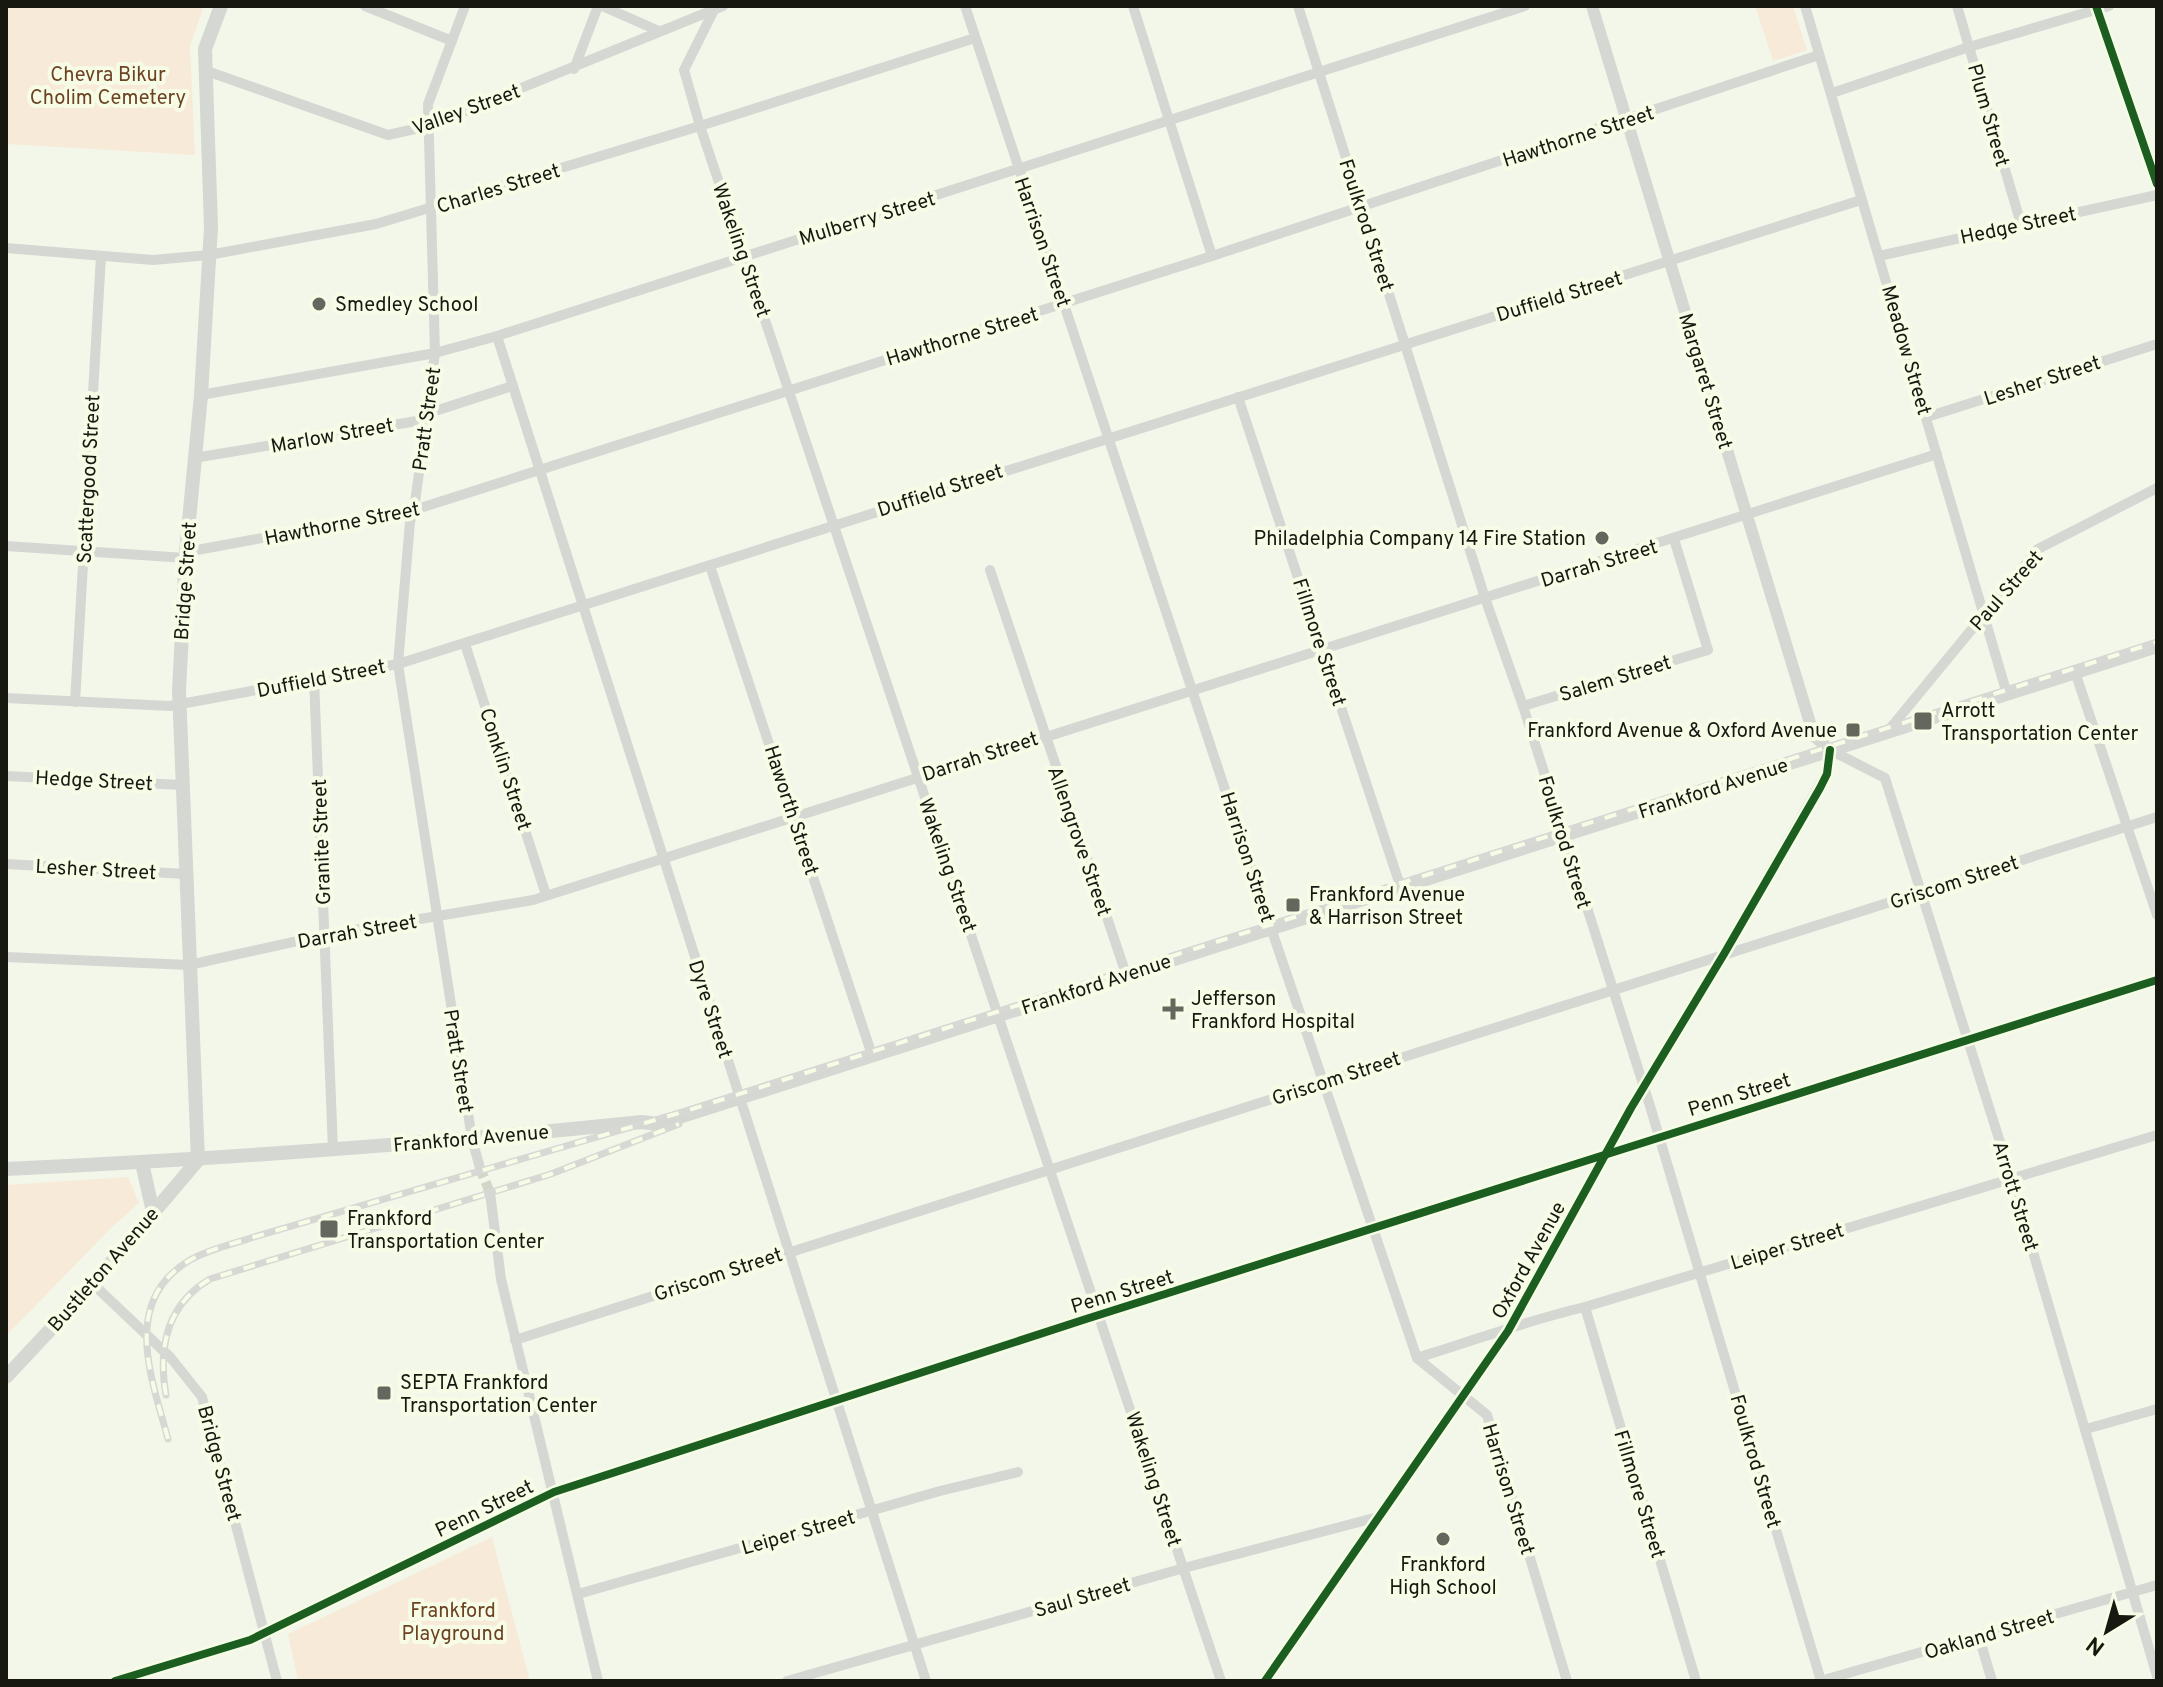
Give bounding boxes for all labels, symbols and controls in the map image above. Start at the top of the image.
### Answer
street label: Plum Street [1960,61,2014,170]
park label: Chevra Bikur Cholim Cemetery [30,63,186,112]
street label: Valley Street [409,79,524,142]
street label: Hawthorne Street [1500,101,1658,175]
street label: Foulkrod Street [1331,156,1399,295]
street label: Charles Street [434,159,563,221]
street label: Harrison Street [1007,174,1076,311]
street label: Wakeling Street [705,180,775,321]
street label: Mulberry Street [796,187,939,253]
street label: Hedge Street [1958,202,2079,252]
street label: Duffield Street [1493,266,1626,329]
street label: Meadow Street [1874,283,1936,418]
place label: Smedley School [335,293,479,319]
marker: Smedley School [310,295,328,313]
street label: Hawthorne Street [883,302,1042,373]
street label: Margaret Street [1671,310,1737,453]
street label: Lesher Street [1981,351,2104,413]
street label: Pratt Street [408,366,448,473]
street label: Scattergood Street [73,394,107,564]
street label: Marlow Street [269,413,396,461]
street label: Duffield Street [875,459,1007,524]
street label: Hawthorne Street [262,497,422,553]
street label: Bridge Street [170,521,204,641]
place label: Philadelphia Company 14 Fire Station [1254,527,1586,553]
marker: Philadelphia Company 14 Fire Station [1593,529,1611,547]
street label: Darrah Street [1538,535,1661,595]
street label: Paul Street [1965,545,2050,637]
street label: Fillmore Street [1285,575,1351,710]
street label: Salem Street [1557,651,1675,709]
street label: Duffield Street [255,655,388,705]
place label: Arrott Transportation Center [1941,699,2139,748]
street label: Conklin Street [472,705,536,834]
marker: Arrott Transportation Center [1912,710,1934,732]
place label: Frankford Avenue & Oxford Avenue [1527,719,1837,745]
marker: Frankford Avenue & Oxford Avenue [1844,721,1862,739]
street label: Darrah Street [919,727,1042,789]
street label: Haworth Street [757,742,823,879]
street label: Frankford Avenue [1635,753,1792,826]
street label: Allengrove Street [1040,763,1116,920]
street label: Hedge Street [34,766,154,798]
street label: Foulkrod Street [1531,773,1596,912]
street label: Granite Street [308,778,338,905]
street label: Harrison Street [1213,789,1279,926]
street label: Wakeling Street [911,795,981,936]
street label: Griscom Street [1887,851,2022,917]
street label: Lesher Street [35,855,157,887]
place label: Frankford Avenue & Harrison Street [1309,883,1465,932]
marker: Frankford Avenue & Harrison Street [1284,896,1302,914]
street label: Darrah Street [296,910,419,956]
street label: Frankford Avenue [1018,949,1175,1022]
street label: Dyre Street [681,957,737,1062]
place label: Jefferson Frankford Hospital [1191,987,1355,1036]
marker: Jefferson Frankford Hospital [1162,998,1184,1020]
street label: Pratt Street [436,1008,478,1115]
street label: Griscom Street [1269,1047,1404,1113]
street label: Penn Street [1685,1068,1794,1124]
street label: Frankford Avenue [392,1120,550,1160]
street label: Arrott Street [1985,1138,2043,1255]
street label: Oxford Avenue [1487,1198,1573,1324]
street label: Bustleton Avenue [43,1203,166,1338]
place label: Frankford Transportation Center [347,1207,545,1256]
marker: Frankford Transportation Center [318,1218,340,1240]
street label: Leiper Street [1728,1218,1847,1277]
street label: Griscom Street [651,1243,786,1309]
street label: Penn Street [1068,1265,1177,1321]
place label: SEPTA Frankford Transportation Center [400,1371,598,1420]
marker: SEPTA Frankford Transportation Center [375,1384,393,1402]
street label: Foulkrod Street [1723,1392,1786,1531]
street label: Bridge Street [190,1403,246,1524]
street label: Wakeling Street [1118,1409,1186,1550]
street label: Harrison Street [1475,1421,1539,1558]
street label: Fillmore Street [1606,1427,1670,1562]
street label: Penn Street [431,1475,538,1545]
street label: Leiper Street [739,1505,858,1563]
marker: Frankford High School [1434,1530,1452,1548]
place label: Frankford High School [1389,1553,1497,1602]
street label: Saul Street [1031,1573,1134,1625]
north arrow [2067,1591,2147,1671]
park label: Frankford Playground [402,1599,504,1648]
street label: Oakland Street [1922,1605,2058,1667]
text: N [2082,1629,2111,1661]

